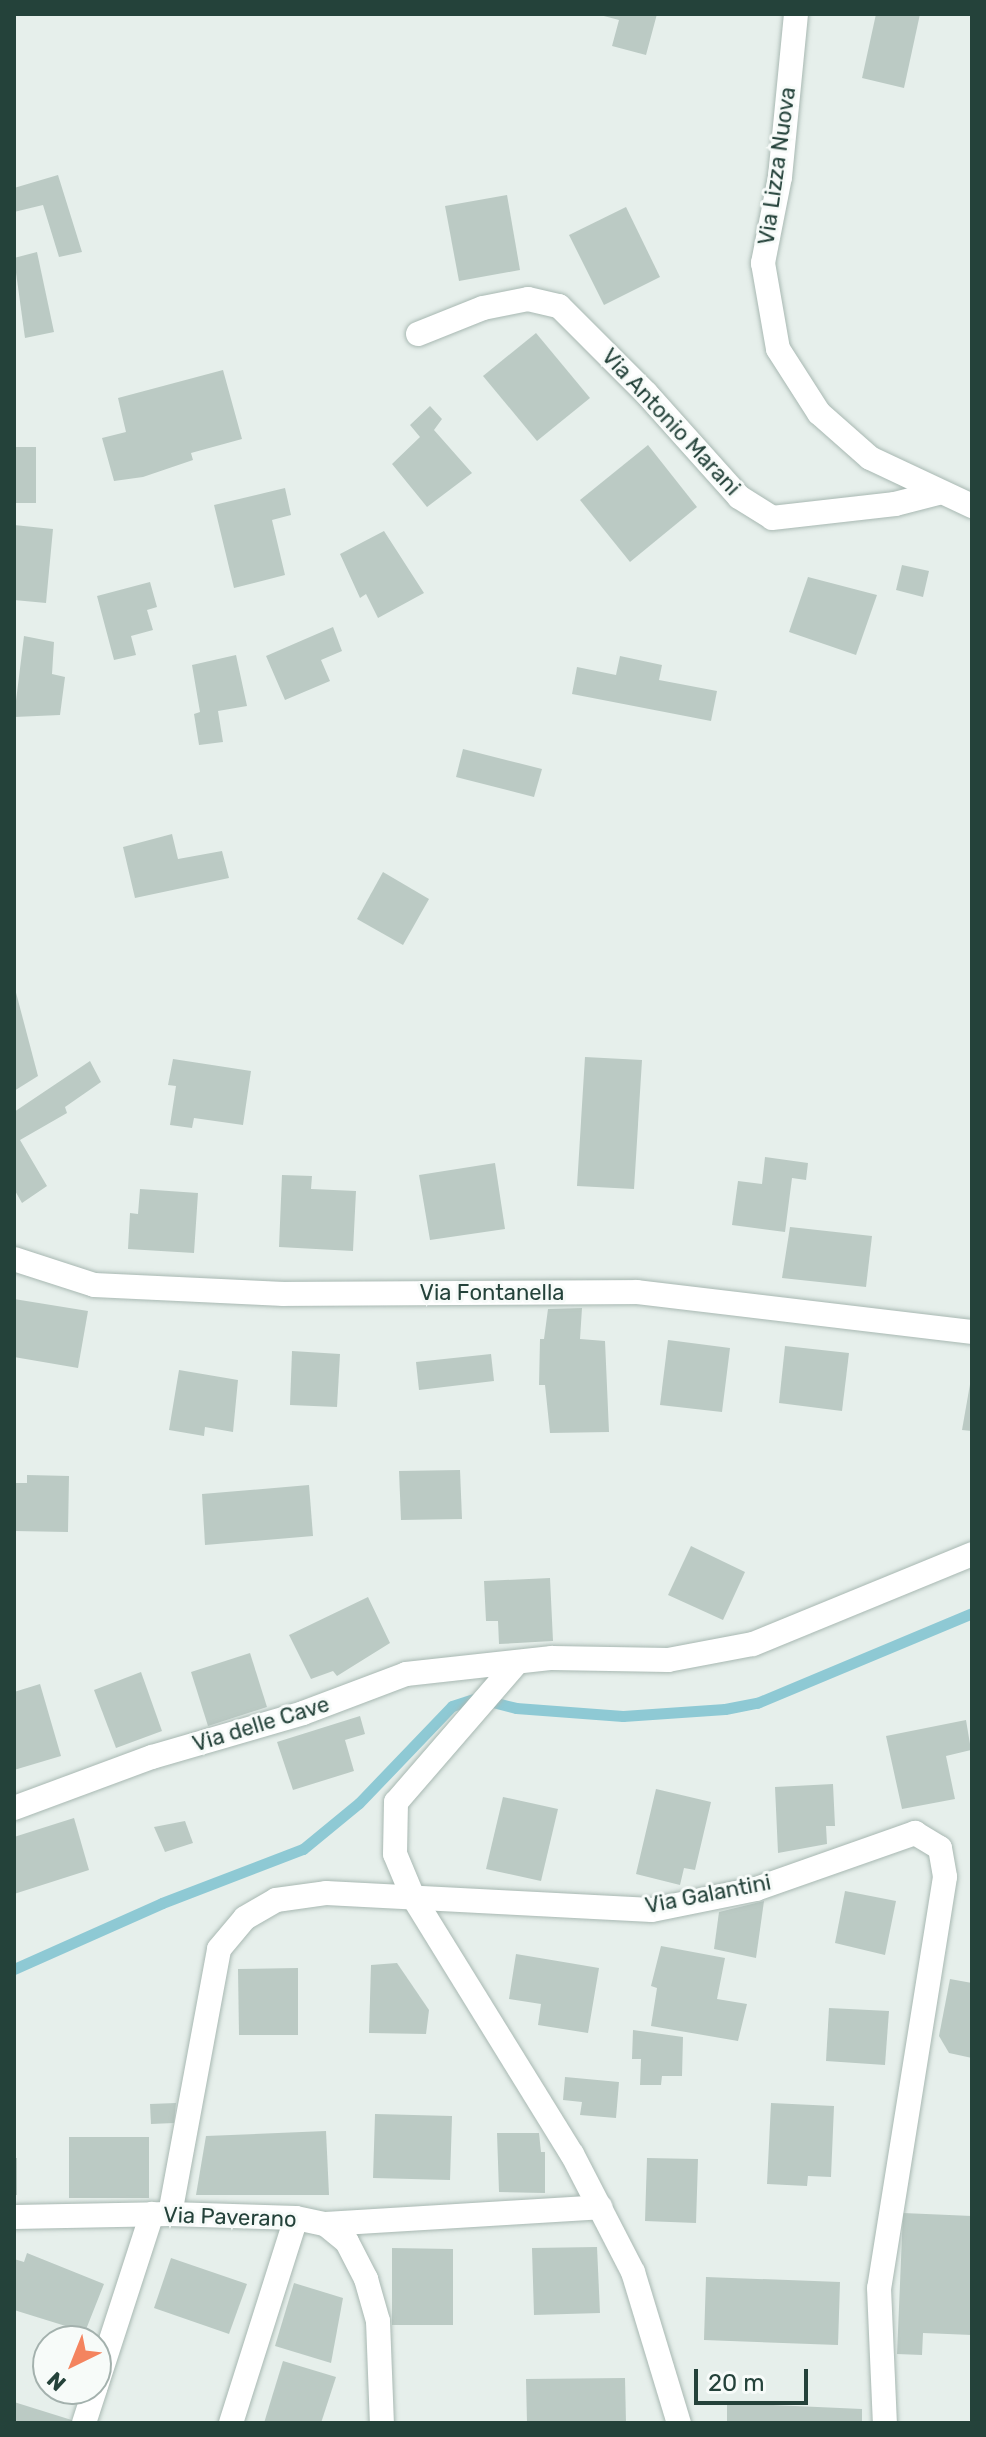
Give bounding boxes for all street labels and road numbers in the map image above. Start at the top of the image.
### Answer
street label: Via Lizza Nuova [753,85,801,247]
street label: Via Antonio Marani [596,343,746,501]
street label: Via Fontanella [420,1280,564,1306]
street label: Via delle Cave [189,1691,333,1757]
street label: Via Galantini [643,1869,773,1919]
street label: Via Paverano [163,2201,297,2233]

